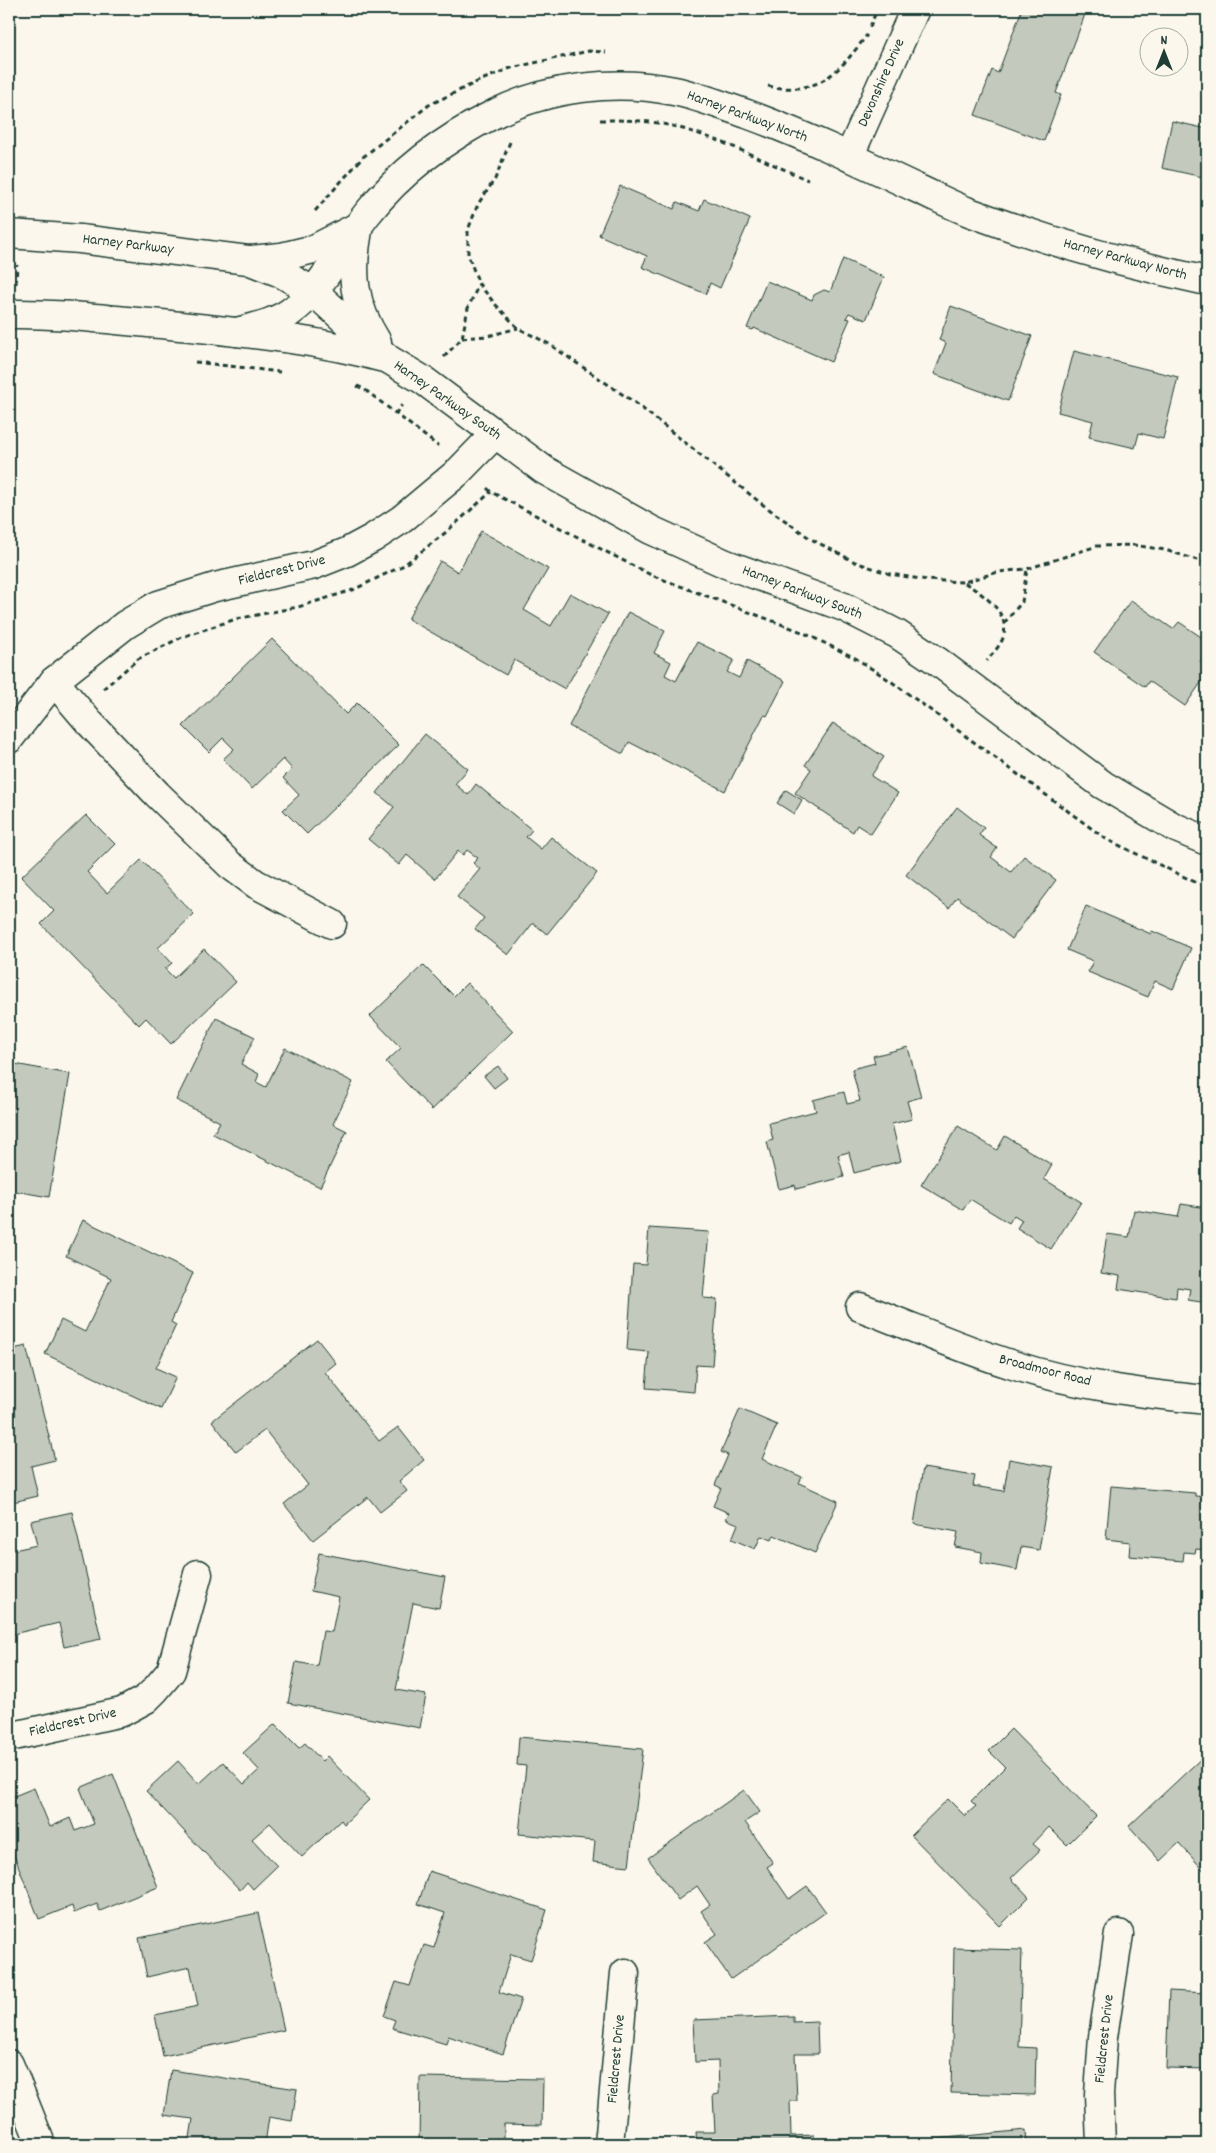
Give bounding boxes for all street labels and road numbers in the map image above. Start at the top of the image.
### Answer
street label: Devonshire Drive [853,35,911,131]
street label: Harney Parkway North [683,85,811,149]
street label: Harney Parkway [81,228,176,262]
street label: Harney Parkway North [1061,233,1189,287]
street label: Harney Parkway South [389,355,506,447]
street label: Fieldcrest Drive [236,549,328,592]
street label: Harney Parkway South [739,560,865,626]
street label: Broadmoor Road [997,1349,1093,1393]
street label: Fieldcrest Drive [27,1702,119,1744]
street label: Fieldcrest Drive [1089,1993,1121,2084]
street label: Fieldcrest Drive [602,2013,632,2104]

